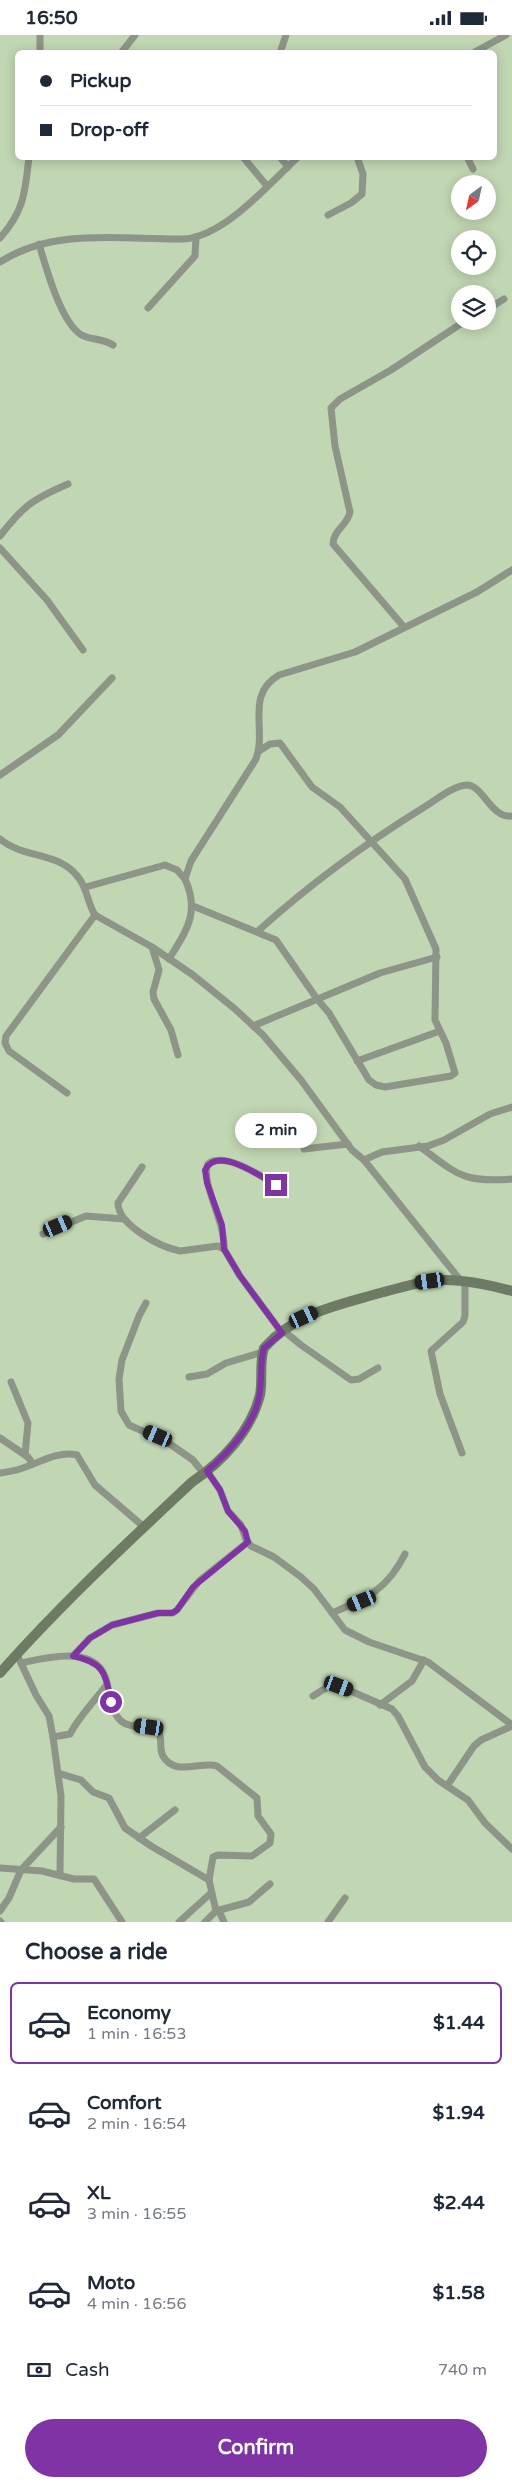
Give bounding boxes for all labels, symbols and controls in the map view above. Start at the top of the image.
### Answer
text: 16:50 [25,7,78,29]
text: Pickup [70,70,131,92]
text: Drop-off [70,119,149,141]
north arrow [451,175,496,220]
map controls [451,175,496,330]
button: locate [451,230,496,275]
button: layers [451,285,496,330]
callout: 2 min [235,1113,317,1147]
text: 2 min [255,1120,297,1140]
route end [265,1174,287,1196]
car [41,1213,74,1239]
car [414,1271,445,1291]
car [287,1304,320,1330]
car [141,1423,174,1449]
car [345,1588,378,1614]
car [322,1674,355,1698]
route start [100,1691,122,1713]
car [133,1717,164,1737]
text: Choose a ride [25,1939,168,1965]
icon: car [27,2001,72,2046]
text: Economy [87,2002,171,2024]
text: $1.44 [433,2012,485,2034]
text: 1 min · 16:53 [87,2024,186,2044]
icon: car [27,2091,72,2136]
text: Comfort [87,2092,161,2114]
text: $1.94 [433,2102,485,2124]
text: 2 min · 16:54 [87,2114,186,2134]
icon: car [27,2181,72,2226]
text: XL [87,2182,111,2204]
text: $2.44 [433,2192,485,2214]
text: 3 min · 16:55 [87,2204,186,2224]
icon: car [27,2271,72,2316]
text: Moto [87,2272,135,2294]
text: $1.58 [433,2282,485,2304]
text: 4 min · 16:56 [87,2294,186,2314]
icon: cash [25,2356,53,2384]
text: Cash [65,2359,110,2381]
text: 740 m [438,2360,487,2380]
button: Confirm [25,2419,487,2477]

